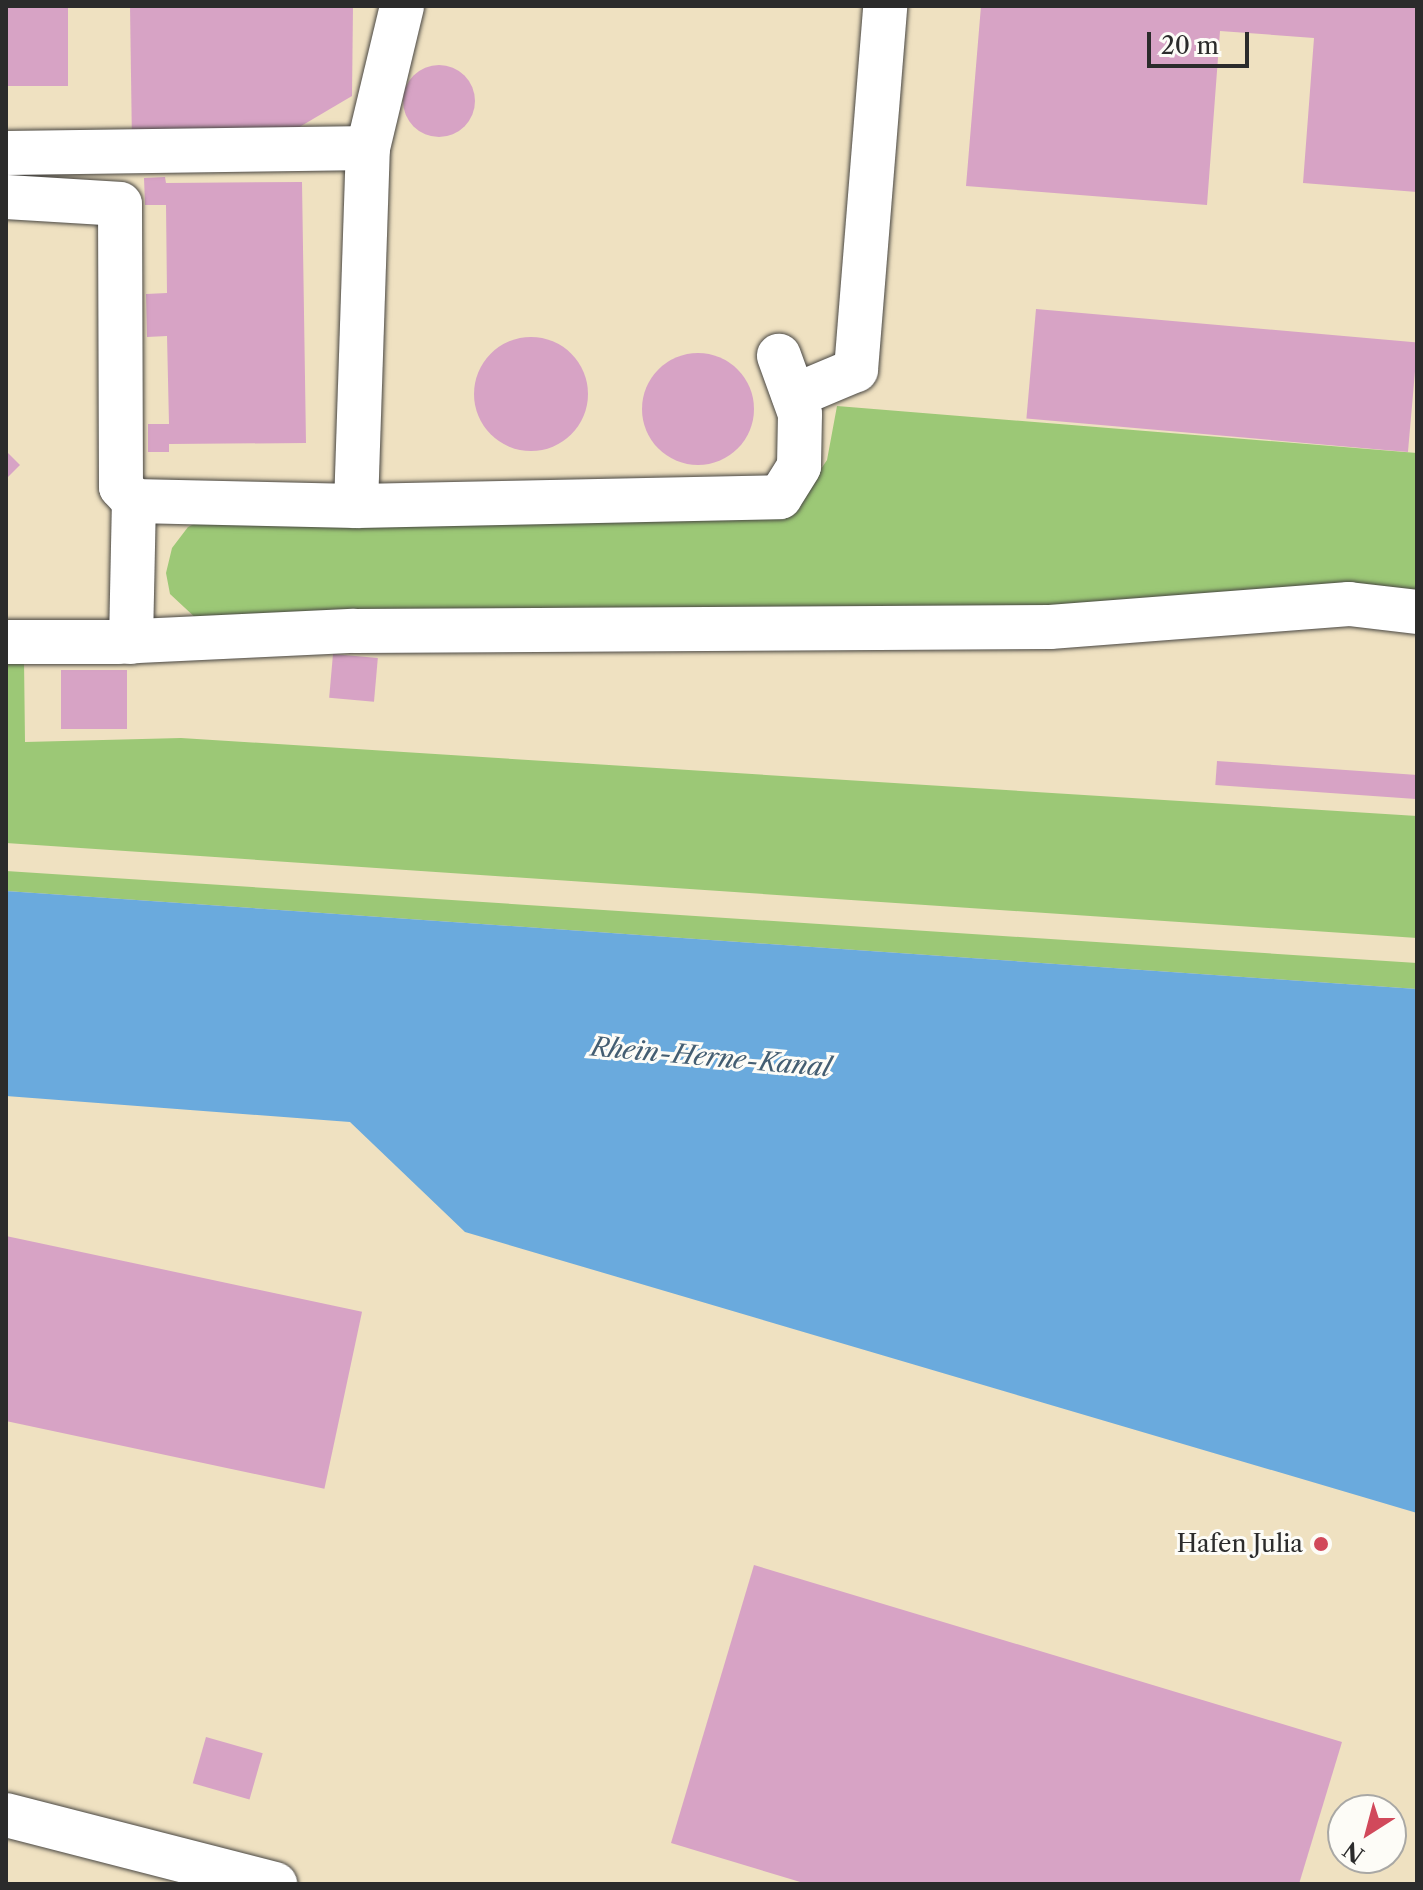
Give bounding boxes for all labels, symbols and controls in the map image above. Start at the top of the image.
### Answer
scale bar [1151,16,1253,66]
text: 20 m [1161,31,1219,60]
water label: Rhein-Herne-Kanal [590,1032,832,1084]
place label: Hafen Julia [1177,1530,1303,1558]
marker: Hafen Julia [1310,1533,1332,1555]
north arrow [1327,1794,1407,1874]
text: N [1338,1836,1369,1869]

